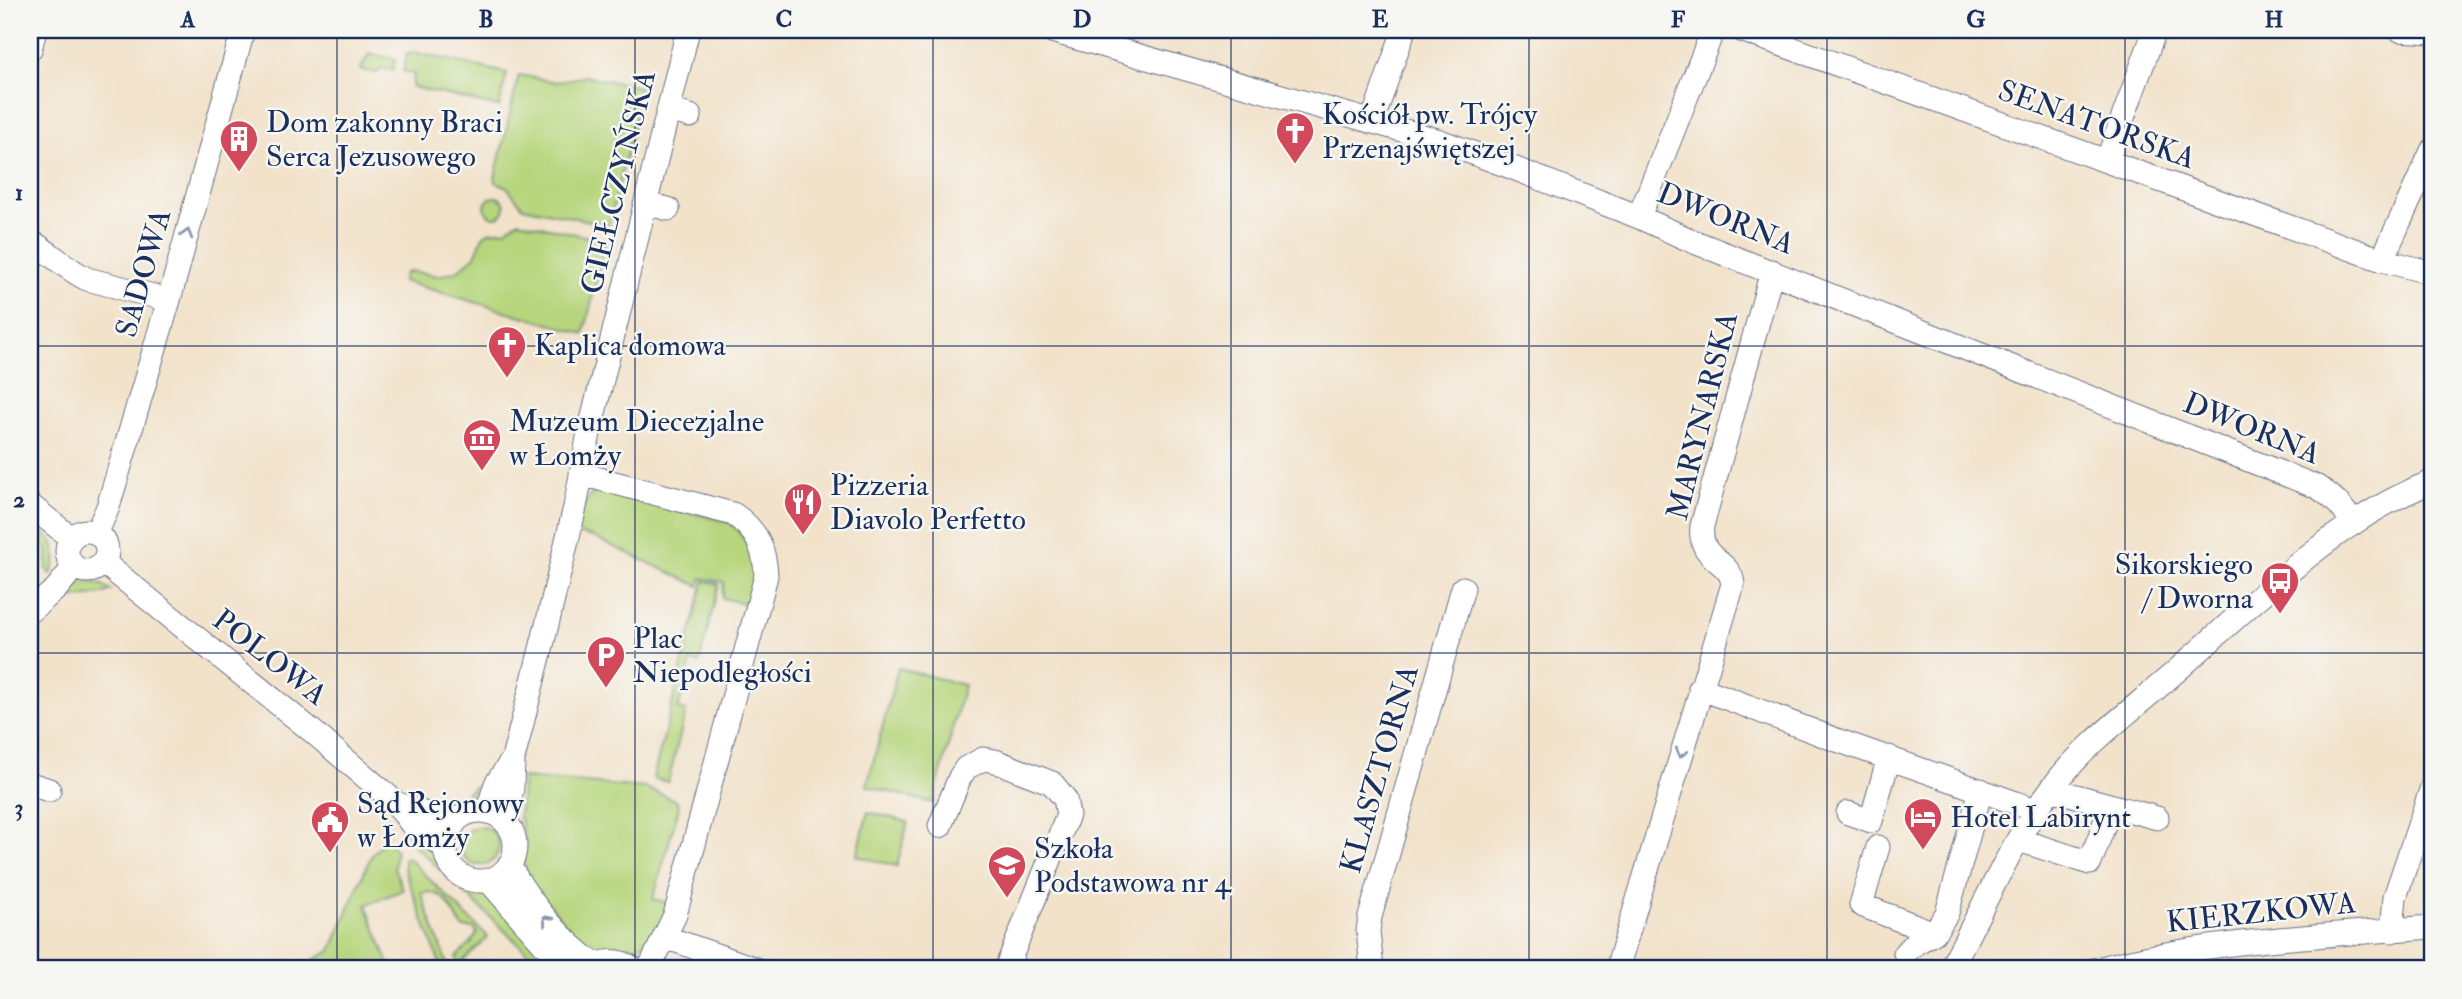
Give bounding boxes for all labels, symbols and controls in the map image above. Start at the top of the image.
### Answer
text: A [180,5,196,34]
text: B [478,5,494,34]
text: C [776,5,792,34]
text: D [1073,5,1091,34]
text: E [1372,5,1389,34]
text: F [1671,5,1686,34]
text: G [1966,5,1986,34]
text: H [2265,5,2284,34]
street label: GIEŁCZYŃSKA [573,66,664,298]
street label: SENATORSKA [1993,72,2201,177]
place label: Kościół pw. Trójcy Przenajświętszej [1322,96,1538,167]
place label: Dom zakonny Braci Serca Jezusowego [266,104,503,175]
church icon: Kościół pw. Trójcy Przenajświętszej [1274,110,1316,165]
building icon: Dom zakonny Braci Serca Jezusowego [218,118,260,173]
street label: DWORNA [1652,174,1800,263]
text: 1 [15,178,23,207]
street label: SADOWA [108,205,179,342]
one-way arrow [179,228,193,240]
street label: MARYNARSKA [1659,308,1746,524]
church icon: Kaplica domowa [486,324,528,379]
place label: Kaplica domowa [534,327,727,364]
street label: DWORNA [2178,384,2326,473]
place label: Muzeum Diecezjalne w Łomży [509,403,764,474]
museum icon: Muzeum Diecezjalne w Łomży [461,417,503,472]
place label: Pizzeria Diavolo Perfetto [830,467,1026,538]
restaurant icon: Pizzeria Diavolo Perfetto [782,481,824,536]
text: 2 [13,485,25,514]
place label: Sikorskiego / Dworna [2115,546,2254,617]
bus stop icon: Sikorskiego / Dworna [2259,560,2301,615]
street label: POLOWA [205,601,334,714]
place label: Plac Niepodległości [633,620,812,691]
parking icon: Plac Niepodległości [585,634,627,689]
street label: KLASZTORNA [1332,661,1427,877]
one-way arrow [1674,747,1689,759]
place label: Sąd Rejonowy w Łomży [357,785,524,856]
text: 3 [15,793,23,822]
hotel icon: Hotel Labirynt [1902,796,1944,851]
public building icon: Sąd Rejonowy w Łomży [309,799,351,854]
place label: Hotel Labirynt [1950,799,2131,836]
place label: Szkoła Podstawowa nr 4 [1034,830,1233,901]
school or university icon: Szkoła Podstawowa nr 4 [986,844,1028,899]
street label: KIERZKOWA [2165,884,2358,941]
one-way arrow [542,915,555,928]

